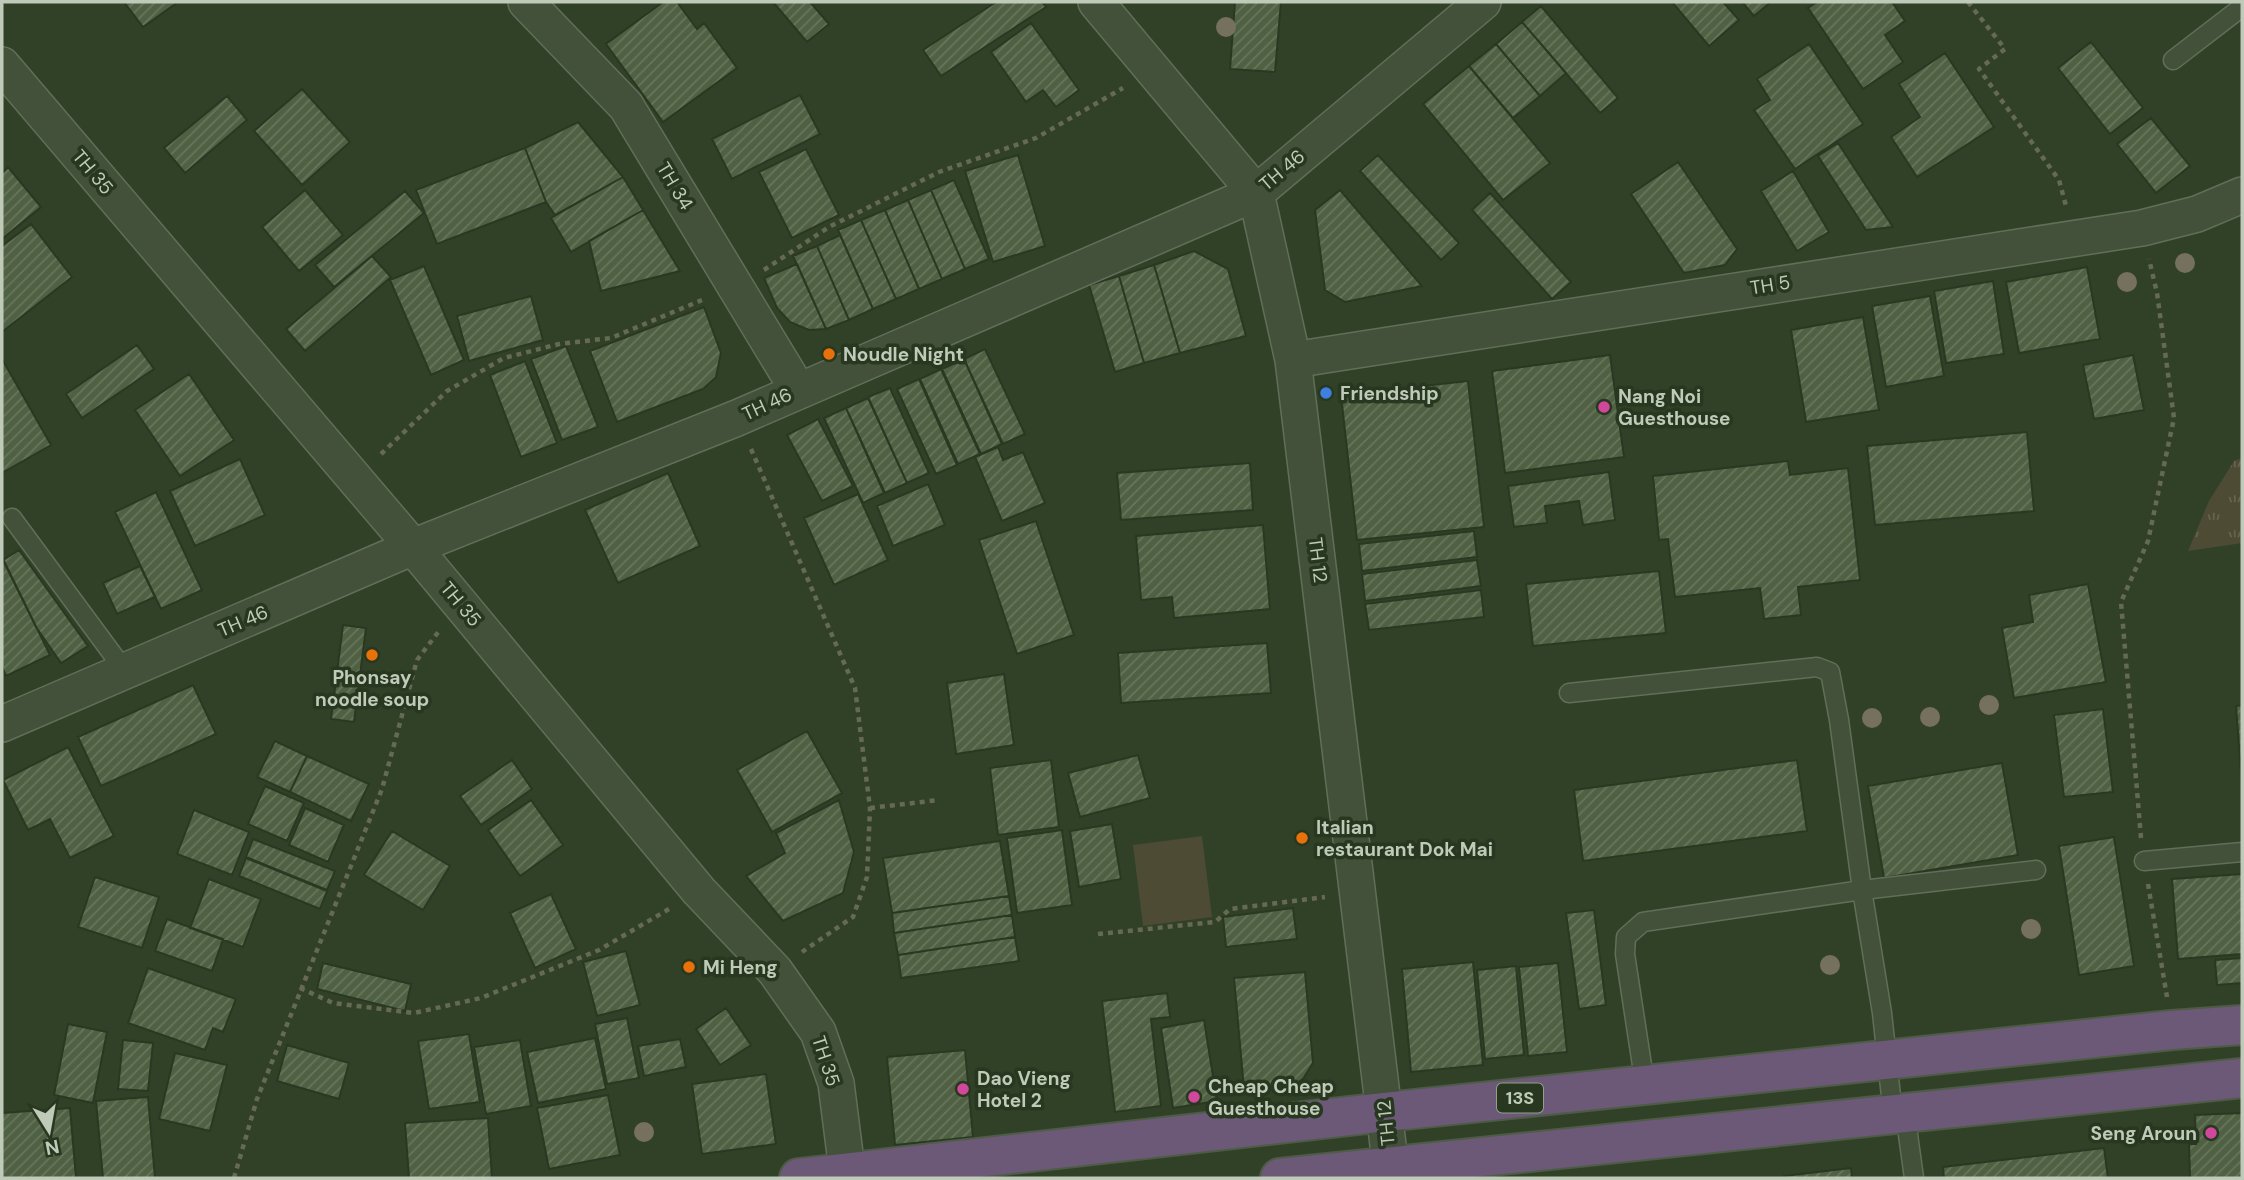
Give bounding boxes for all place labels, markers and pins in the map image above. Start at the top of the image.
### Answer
place label: Noudle Night [843,342,964,367]
marker: Noudle Night [821,346,837,362]
place label: Friendship [1340,381,1439,406]
place label: Nang Noi Guesthouse [1618,384,1731,431]
marker: Friendship [1318,385,1334,401]
marker: Nang Noi Guesthouse [1596,399,1612,415]
marker: Phonsay noodle soup [364,647,380,663]
place label: Phonsay noodle soup [315,665,429,712]
place label: Italian restaurant Dok Mai [1316,815,1493,862]
marker: Italian restaurant Dok Mai [1294,830,1310,846]
place label: Mi Heng [703,955,778,980]
marker: Mi Heng [681,959,697,975]
place label: Dao Vieng Hotel 2 [977,1066,1071,1113]
place label: Cheap Cheap Guesthouse [1208,1074,1334,1121]
marker: Dao Vieng Hotel 2 [955,1081,971,1097]
marker: Cheap Cheap Guesthouse [1186,1089,1202,1105]
place label: Seng Aroun [2090,1121,2197,1146]
marker: Seng Aroun [2203,1125,2219,1141]

